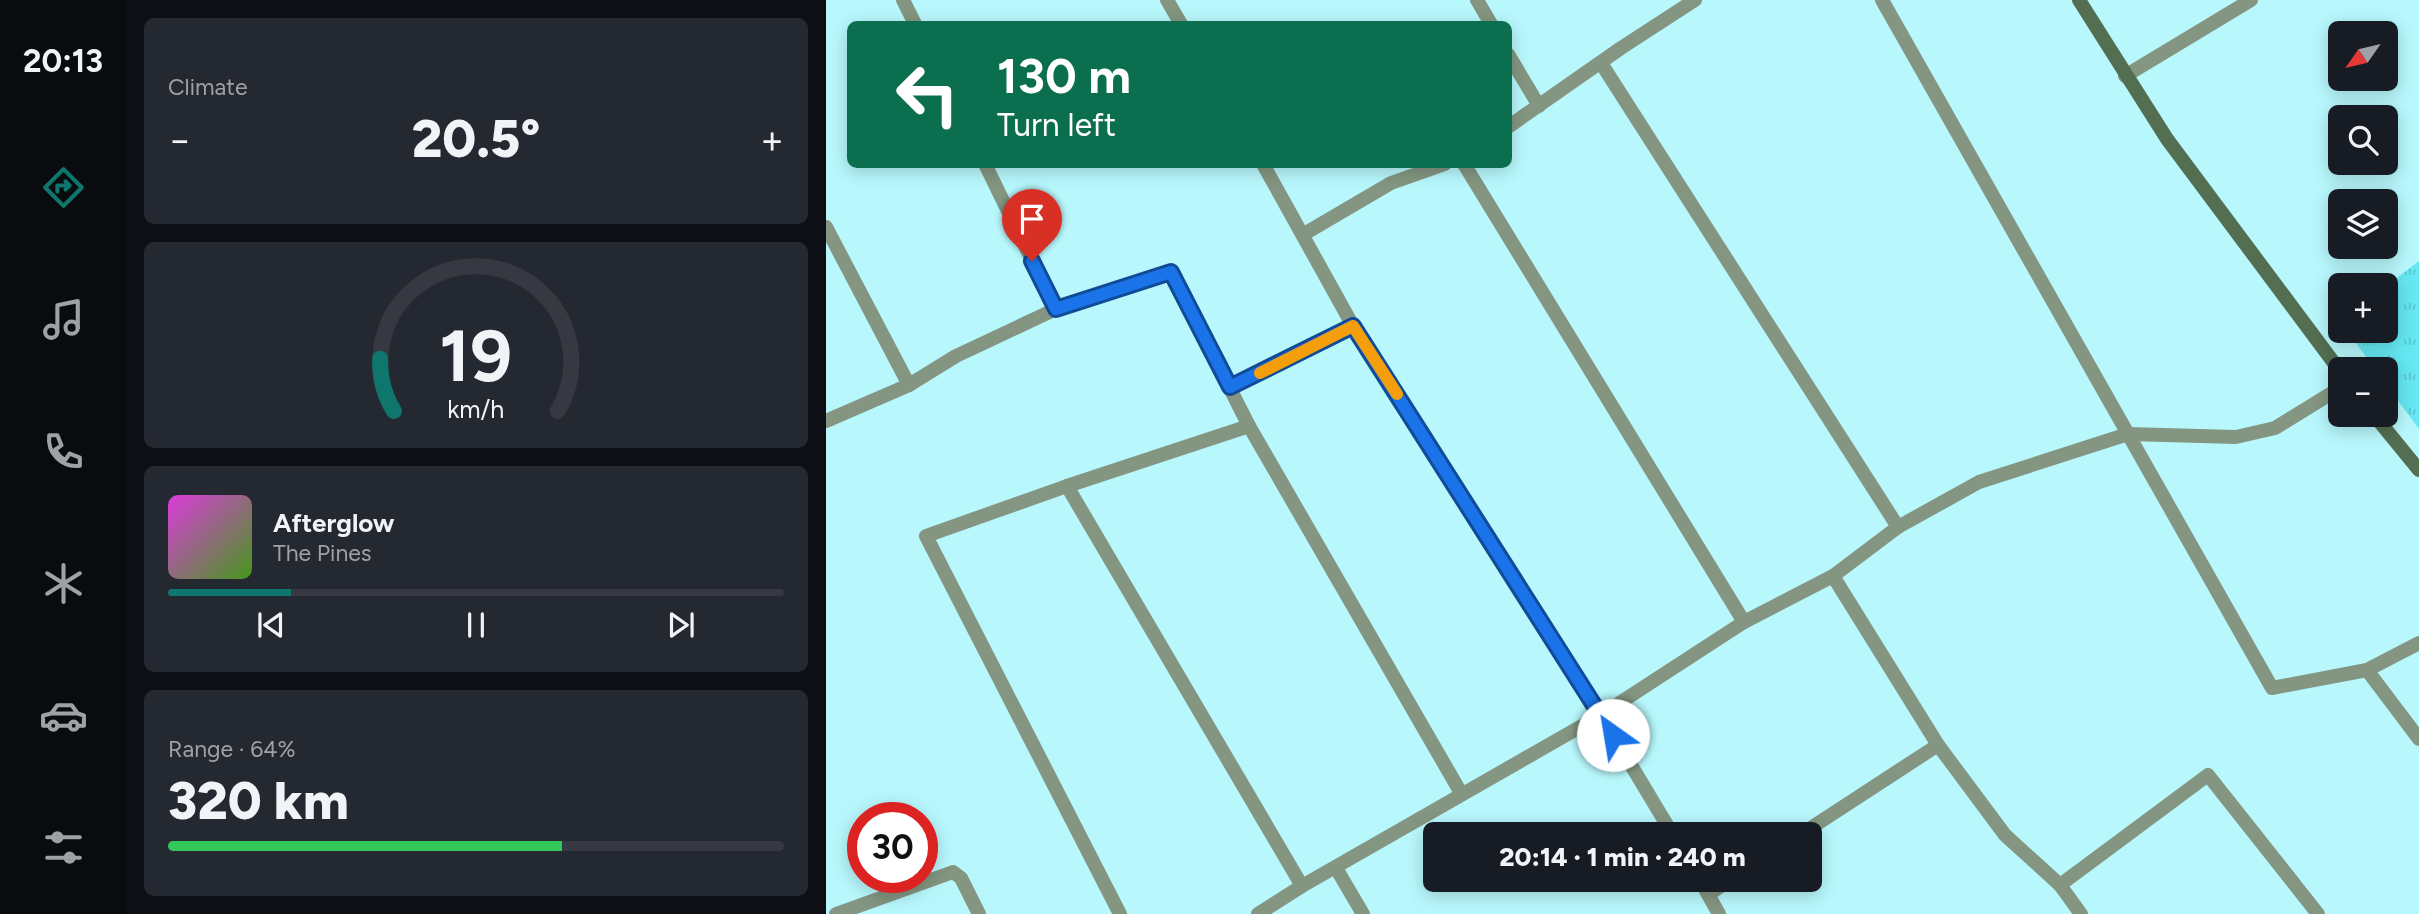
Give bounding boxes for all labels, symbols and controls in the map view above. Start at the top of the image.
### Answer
north arrow [2328,21,2398,91]
map controls [2328,21,2398,427]
text: 20:13 [23,42,103,80]
text: 130 m [997,46,1131,105]
icon: left [882,49,973,140]
text: Climate [168,73,247,101]
button: search [2328,105,2398,175]
text: Turn left [997,106,1116,144]
text: 20.5° [412,108,540,170]
text: − [168,117,192,163]
text: + [760,117,784,163]
icon: directions [39,163,88,212]
pin [1002,189,1062,261]
button: layers [2328,189,2398,259]
icon: arrive [1013,200,1051,238]
button: + [2328,273,2398,343]
icon: music [39,295,88,344]
text: 19 [440,312,512,399]
button: − [2328,357,2398,427]
text: km/h [447,394,505,424]
icon: phone [39,427,88,476]
text: Afterglow [273,507,395,539]
text: The Pines [273,539,372,567]
icon: climate [39,559,88,608]
icon: previous [252,606,290,644]
icon: pause [457,606,495,644]
icon: next [662,606,700,644]
icon: car [39,691,88,740]
position arrow [1576,698,1650,772]
text: Range · 64% [168,735,296,763]
text: 320 km [168,770,349,832]
speed limit sign: 30 [847,802,938,893]
icon: filters [39,823,88,872]
text: 20:14 · 1 min · 240 m [1499,841,1746,873]

